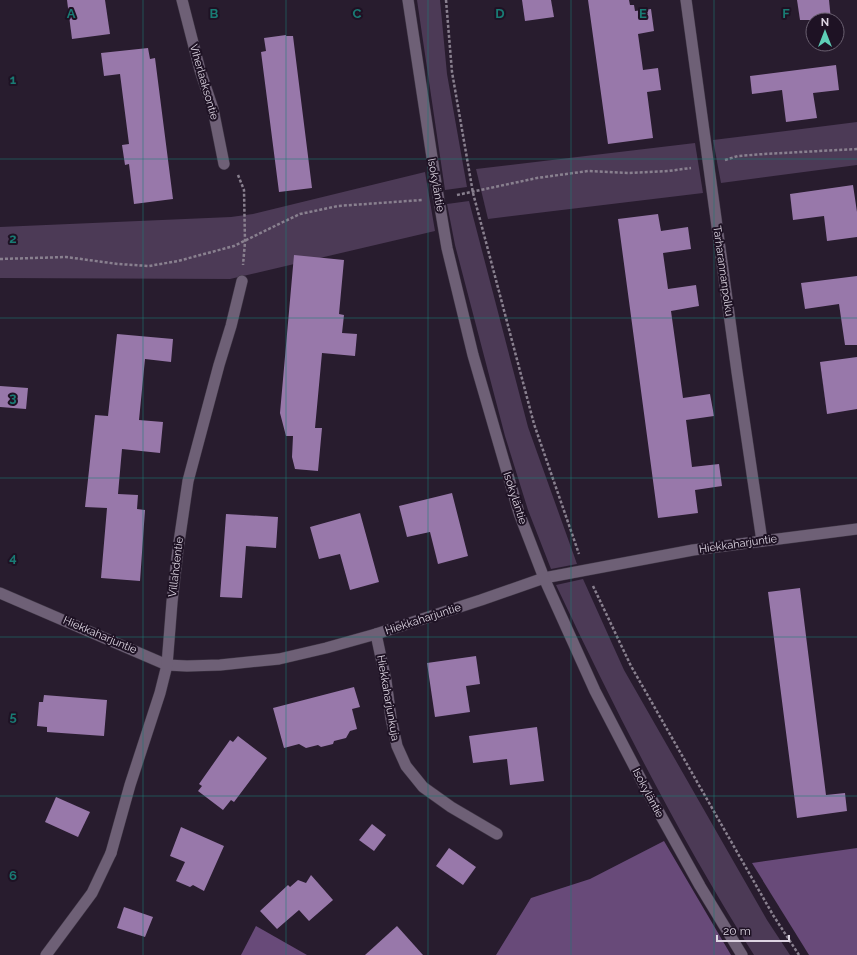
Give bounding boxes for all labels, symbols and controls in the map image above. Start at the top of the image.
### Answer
text: A [67,6,76,21]
text: B [210,6,219,21]
text: C [353,6,362,21]
text: D [495,6,505,21]
text: E [639,6,647,21]
text: F [782,6,790,21]
north arrow [805,12,845,52]
text: N [821,16,829,29]
street label: Viherlaaksontie [187,43,221,122]
text: 1 [10,72,17,87]
street label: Isokyläntie [425,157,447,213]
street label: Tarharannanpolku [710,225,736,317]
text: 2 [9,231,17,246]
text: 3 [9,390,17,405]
street label: Isokyläntie [500,470,530,526]
street label: Hiekkaharjuntie [698,532,778,556]
street label: Villahdentie [166,536,186,598]
text: 4 [9,550,17,565]
street label: Hiekkaharjuntie [384,600,463,637]
street label: Hiekkaharjuntie [61,614,139,657]
street label: Hiekkaharjunkuja [374,654,402,742]
text: 5 [9,709,17,724]
street label: Isokyläntie [630,766,667,820]
text: 6 [9,868,17,883]
scale bar [717,917,789,943]
text: 20 m [723,924,751,938]

